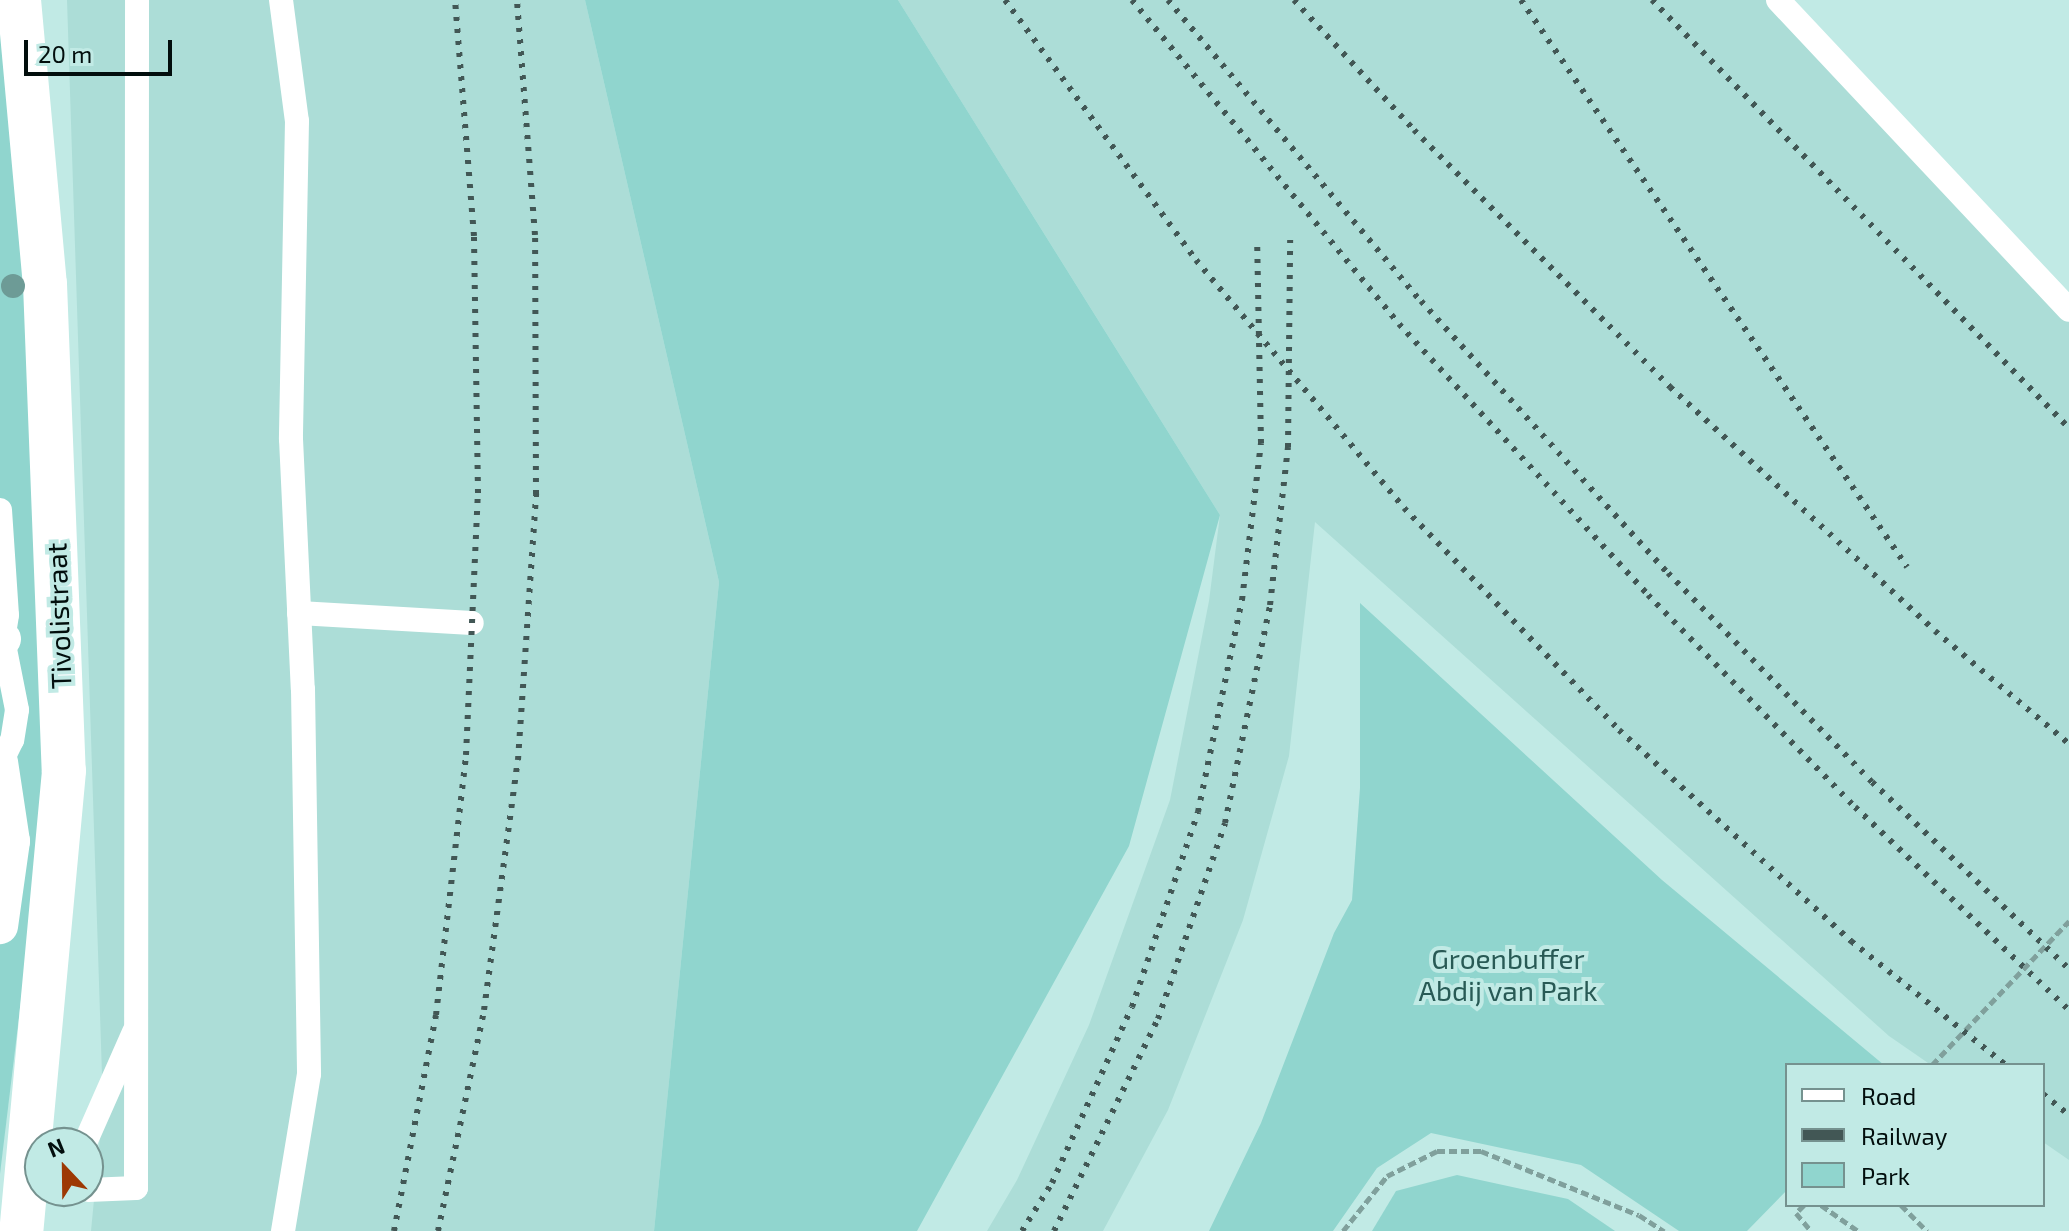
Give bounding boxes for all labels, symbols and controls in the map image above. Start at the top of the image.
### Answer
scale bar [28,24,176,74]
text: 20 m [38,39,92,68]
street label: Tivolistraat [39,542,77,690]
park label: Groenbuffer Abdij van Park [1418,941,1598,1007]
legend [1785,1063,2045,1207]
text: Road [1861,1081,1916,1110]
text: Railway [1861,1121,1947,1150]
north arrow [24,1127,104,1207]
text: N [44,1132,68,1162]
text: Park [1861,1161,1910,1190]

